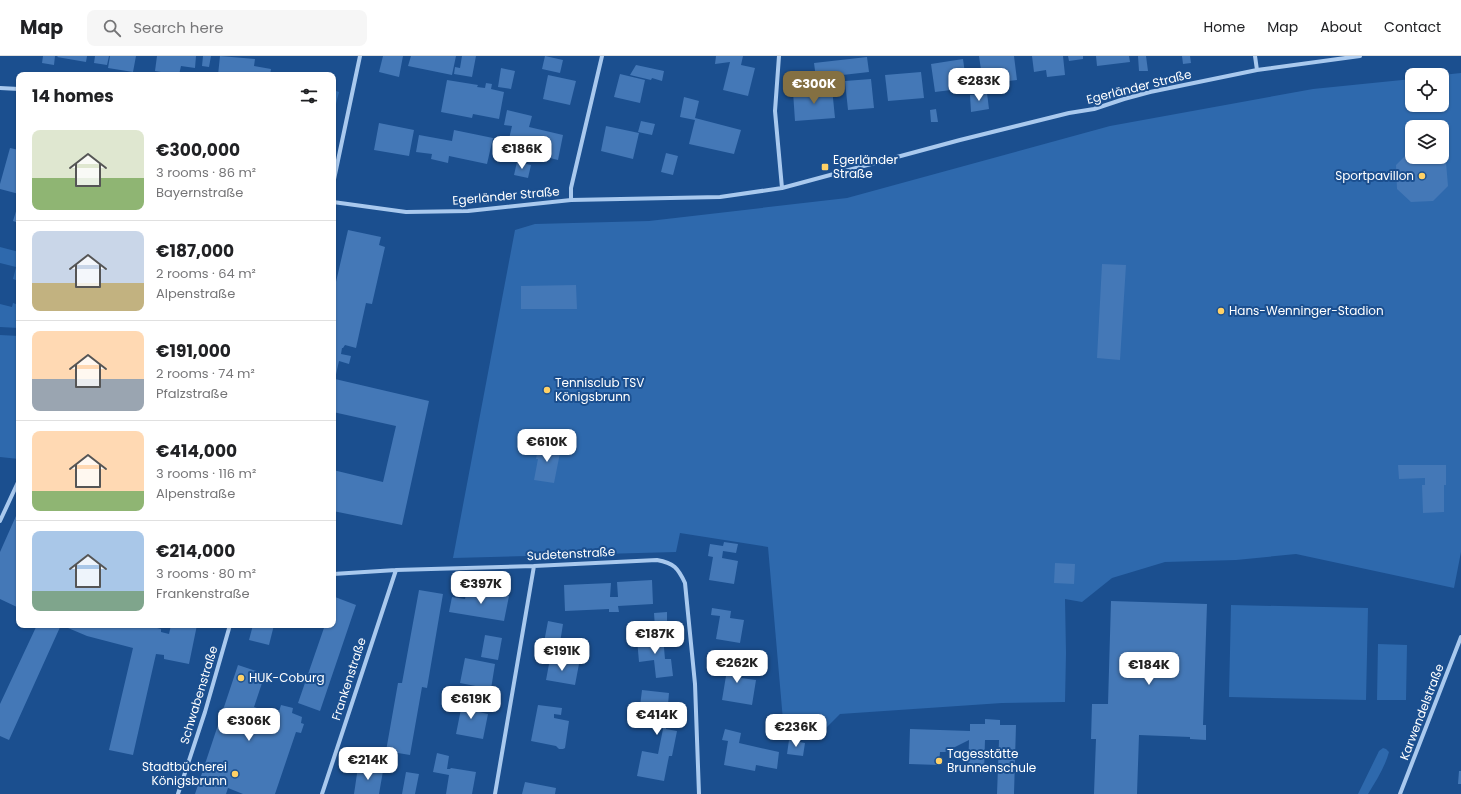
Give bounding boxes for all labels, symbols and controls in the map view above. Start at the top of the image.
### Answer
search box [87,10,367,46]
text: Map [20,14,63,41]
icon: search [101,17,123,39]
text: Search here [133,17,224,38]
text: Home [1203,17,1245,37]
text: Map [1267,17,1298,37]
text: About [1320,17,1362,37]
text: Contact [1384,17,1441,37]
street label: Egerländer Straße [1085,65,1193,108]
pin: €283K [951,68,1007,102]
map controls [1405,68,1449,164]
button: locate [1405,68,1449,112]
pin: €300K [786,71,842,105]
text: €283K [957,71,1001,90]
text: €300K [792,74,836,93]
text: 14 homes [32,84,114,108]
icon: filters [298,85,320,107]
button: layers [1405,120,1449,164]
pin: €186K [494,136,550,170]
text: €300,000 [156,138,240,162]
text: €186K [501,139,543,158]
icon: home [64,146,112,194]
place label: Egerländer Straße [833,151,898,182]
marker: Egerländer Straße [820,162,830,172]
text: 3 rooms · 86 m² [156,163,256,182]
place label: Sportpavillon [1335,167,1414,184]
marker: Sportpavillon [1417,171,1427,181]
street label: Egerländer Straße [452,182,560,209]
text: Bayernstraße [156,183,243,202]
text: €187,000 [156,239,234,263]
icon: home [64,247,112,295]
text: 2 rooms · 64 m² [156,264,256,283]
text: Alpenstraße [156,284,235,303]
place label: Hans-Wenninger-Stadion [1229,302,1384,319]
marker: Hans-Wenninger-Stadion [1216,306,1226,316]
text: €191,000 [156,339,231,363]
icon: home [64,347,112,395]
text: 2 rooms · 74 m² [156,364,255,383]
place label: Tennisclub TSV Königsbrunn [555,374,644,405]
text: Pfalzstraße [156,384,228,403]
marker: Tennisclub TSV Königsbrunn [542,385,552,395]
pin: €610K [519,429,575,463]
text: €610K [526,432,568,451]
text: €414,000 [156,439,237,463]
icon: home [64,447,112,495]
text: 3 rooms · 116 m² [156,464,256,483]
text: Alpenstraße [156,484,235,503]
text: €214,000 [156,539,235,563]
street label: Sudetenstraße [526,543,616,564]
icon: home [64,547,112,595]
text: 3 rooms · 80 m² [156,564,256,583]
pin: €397K [453,571,509,605]
text: €397K [460,574,502,593]
text: Frankenstraße [156,584,250,603]
pin: €187K [627,621,683,655]
text: €187K [635,624,675,643]
street label: Frankenstraße [327,635,370,723]
pin: €191K [534,638,590,672]
text: €191K [543,641,581,660]
street label: Schwabenstraße [175,644,222,746]
pin: €262K [709,650,765,684]
pin: €184K [1121,652,1177,686]
text: €262K [716,653,758,672]
text: €184K [1128,655,1170,674]
street label: Karwendelstraße [1395,661,1448,763]
place label: HUK-Coburg [249,669,325,686]
marker: HUK-Coburg [236,673,246,683]
pin: €619K [443,686,499,720]
text: €619K [451,689,491,708]
pin: €414K [629,702,685,736]
text: €414K [636,705,678,724]
pin: €306K [221,708,277,742]
text: €306K [227,711,271,730]
pin: €236K [768,714,824,748]
text: €236K [775,717,817,736]
place label: Tagesstätte Brunnenschule [947,745,1036,776]
pin: €214K [340,747,396,781]
text: €214K [348,750,388,769]
marker: Tagesstätte Brunnenschule [934,756,944,766]
place label: Stadtbücherei Königsbrunn [142,758,227,789]
marker: Stadtbücherei Königsbrunn [230,769,240,779]

